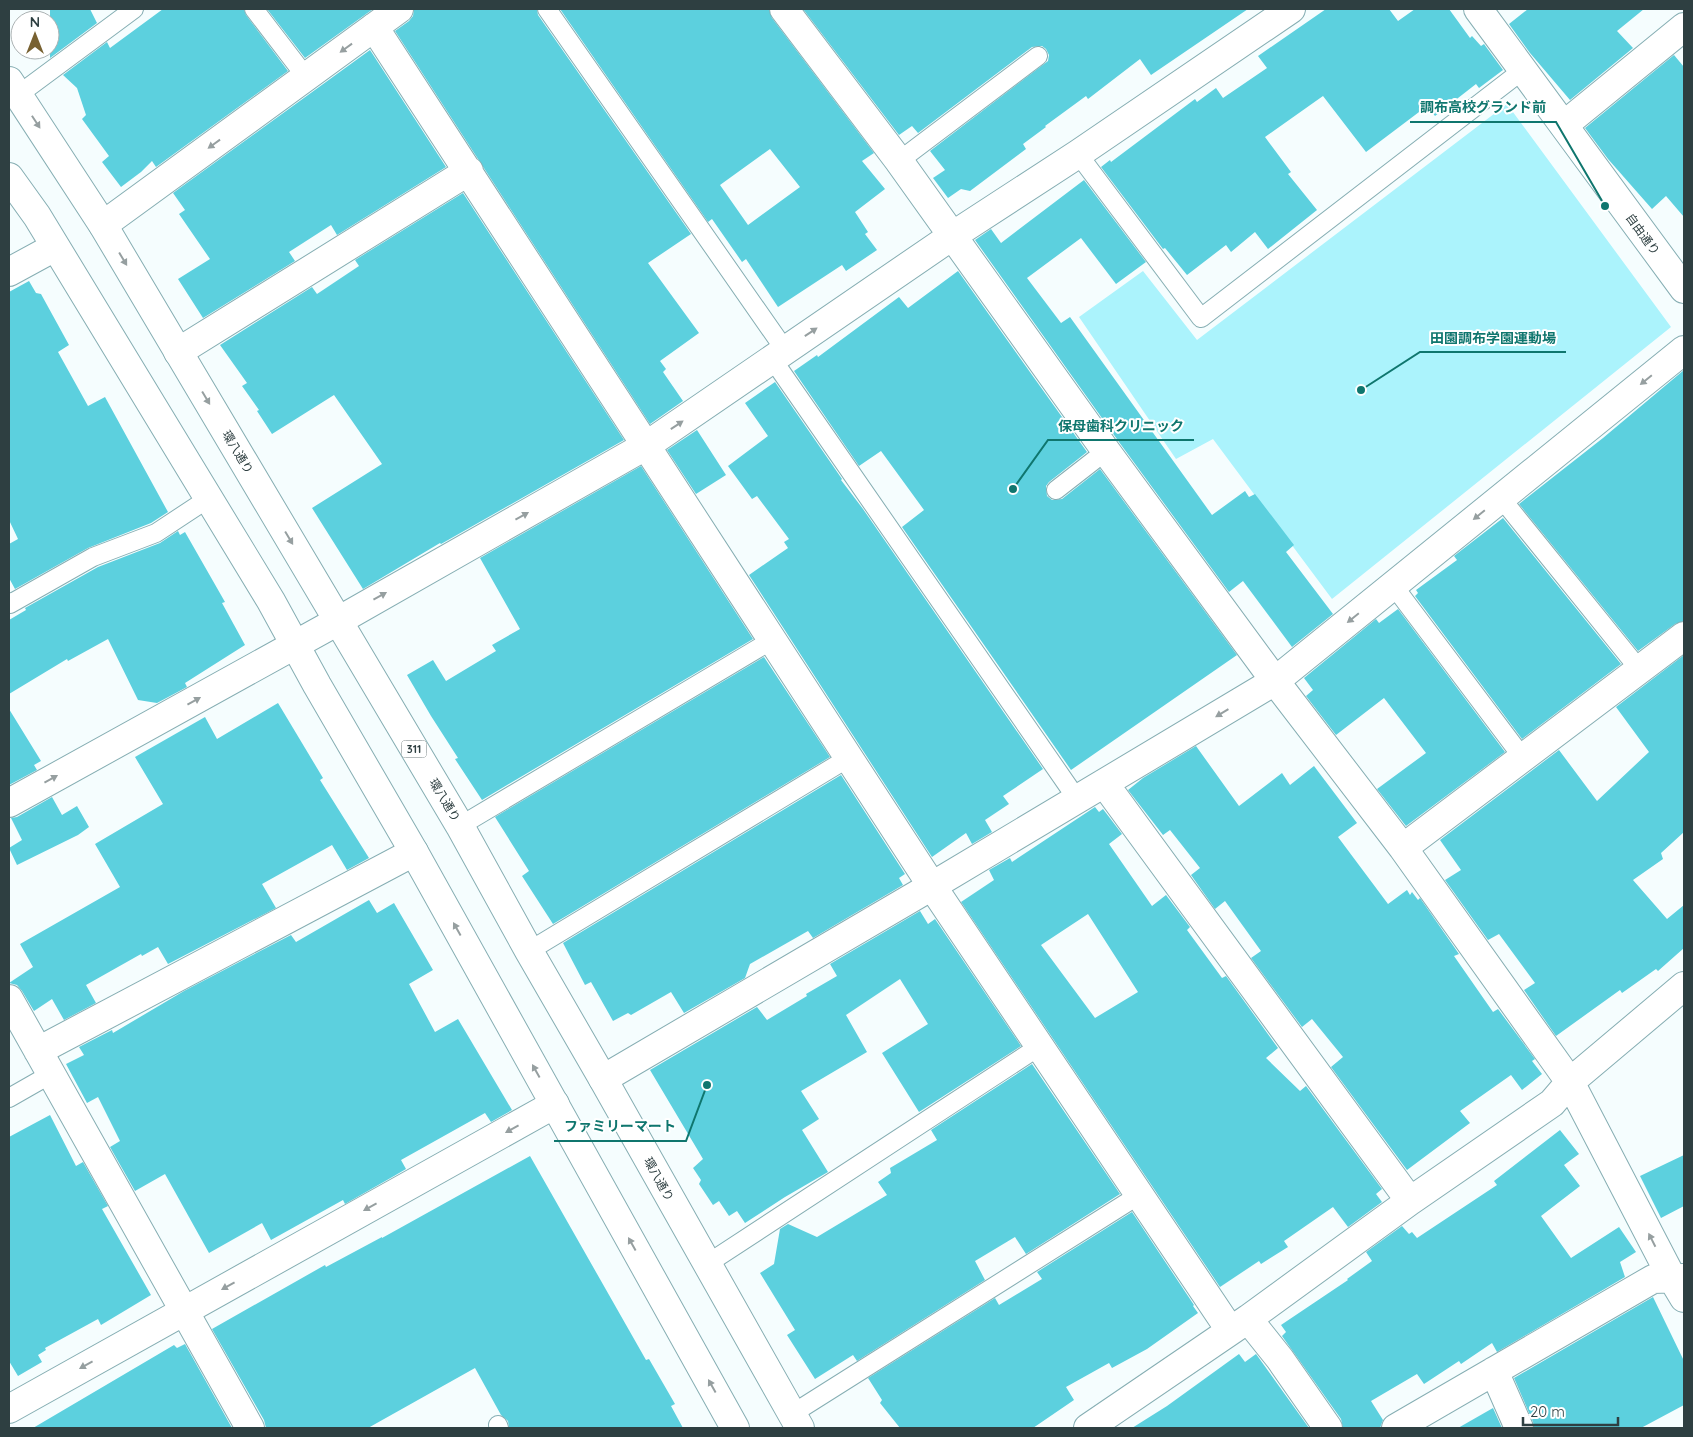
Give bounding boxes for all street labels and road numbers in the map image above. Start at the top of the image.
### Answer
street label: 自由通り [1623,210,1663,258]
street label: 環八通り [219,428,257,476]
road number: 311 [402,741,426,758]
street label: 環八通り [426,776,464,824]
street label: 環八通り [641,1154,677,1204]

